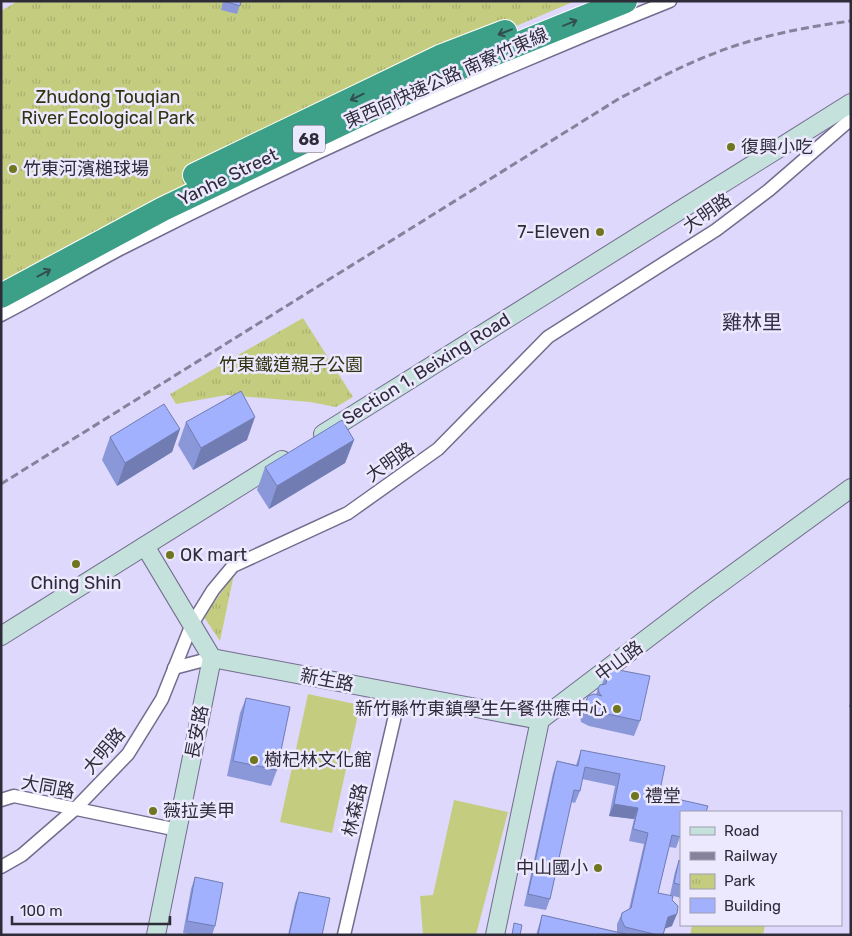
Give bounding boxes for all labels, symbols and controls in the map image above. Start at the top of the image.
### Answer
one-way arrow [562,18,577,28]
street label: 東西向快速公路 南寮竹東線 [341,23,551,133]
one-way arrow [498,28,514,37]
park label: Zhudong Touqian River Ecological Park [21,86,196,129]
one-way arrow [350,93,365,103]
road number: 68 [293,126,325,152]
place label: 復興小吃 [741,136,813,158]
marker: 復興小吃 [725,141,737,153]
street label: Yanhe Street [175,143,281,211]
place label: 竹東河濱槌球場 [23,158,149,180]
marker: 竹東河濱槌球場 [7,163,19,175]
street label: 大明路 [679,189,735,237]
place label: 7-Eleven [517,221,590,243]
marker: 7-Eleven [594,226,606,238]
one-way arrow [36,268,51,277]
street label: Section 1, Beixing Road [338,308,514,430]
district label: 雞林里 [722,310,782,334]
park label: 竹東鐵道親子公園 [219,354,363,376]
street label: 大明路 [362,438,418,486]
place label: OK mart [180,544,247,566]
marker: OK mart [164,549,176,561]
marker: Ching Shin [70,558,82,570]
place label: Ching Shin [31,572,121,594]
street label: 中山路 [591,636,647,686]
street label: 新生路 [298,664,356,696]
place label: 新竹縣竹東鎮學生午餐供應中心 [355,698,607,720]
street label: 長安路 [181,703,213,761]
marker: 新竹縣竹東鎮學生午餐供應中心 [611,703,623,715]
street label: 大明路 [78,723,130,779]
place label: 樹杞林文化館 [264,749,372,771]
marker: 樹杞林文化館 [248,754,260,766]
street label: 大同路 [19,771,77,803]
street label: 林森路 [338,781,372,839]
place label: 禮堂 [645,785,681,807]
marker: 禮堂 [629,790,641,802]
place label: 薇拉美甲 [163,800,235,822]
marker: 薇拉美甲 [147,805,159,817]
legend [680,811,842,926]
text: Road [724,822,760,840]
text: Railway [724,847,778,865]
place label: 中山國小 [516,857,588,879]
marker: 中山國小 [592,862,604,874]
text: Park [724,872,755,890]
scale bar [12,894,170,926]
text: Building [724,897,781,915]
text: 100 m [20,902,62,920]

